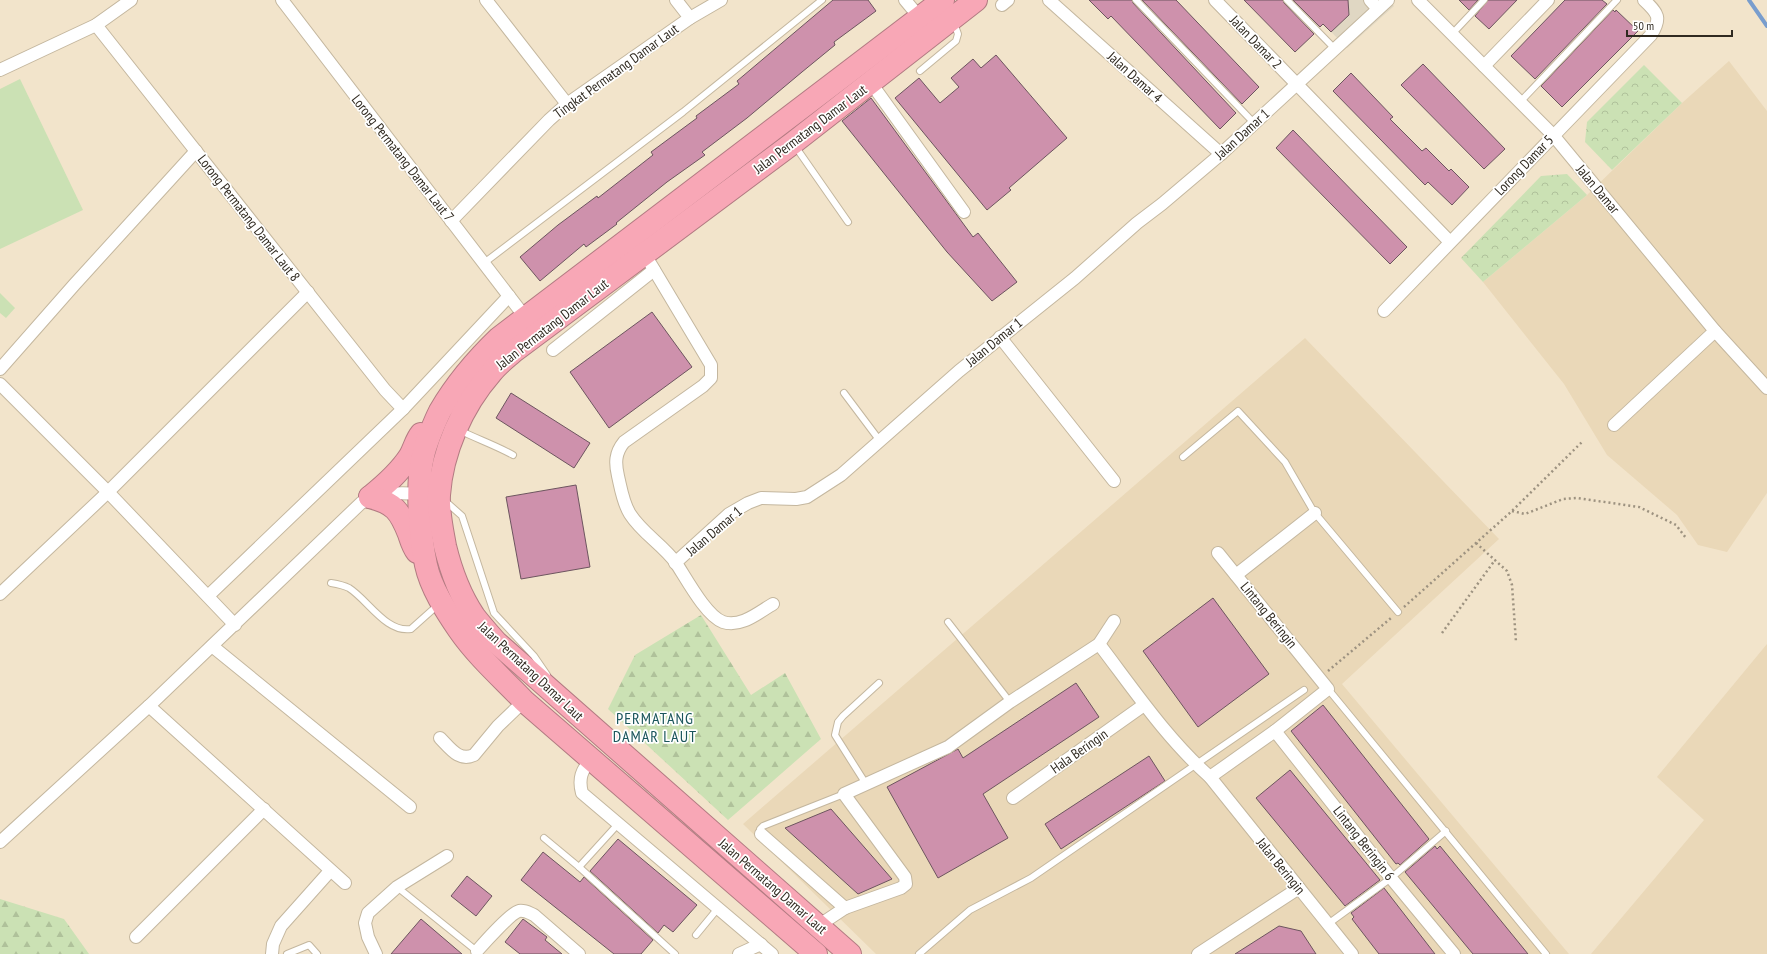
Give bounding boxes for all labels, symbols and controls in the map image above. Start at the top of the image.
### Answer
street label: Jalan Damar 2 [1225,11,1286,73]
scale bar [1627,12,1732,38]
text: 50 m [1633,18,1654,33]
street label: Tingkat Permatang Damar Laut [550,20,682,122]
street label: Jalan Damar 4 [1103,47,1167,107]
street label: Jalan Permatang Damar Laut [749,80,870,178]
street label: Lorong Permatang Damar Laut 7 [348,91,458,225]
street label: Jalan Damar 1 [1210,105,1273,164]
street label: Lorong Damar 5 [1491,131,1557,199]
street label: Lorong Permatang Damar Laut 8 [194,151,304,285]
street label: Jalan Damar [1572,160,1624,217]
street label: Jalan Permatang Damar Laut [492,275,612,374]
street label: Jalan Damar 1 [961,314,1026,371]
street label: Jalan Damar 1 [682,502,746,560]
street label: Lintang Beringin [1237,578,1301,652]
street label: Jalan Permatang Damar Laut [474,617,587,725]
district label: PERMATANG DAMAR LAUT [613,708,697,746]
street label: Hala Beringin [1047,725,1111,777]
street label: Lintang Beringin 6 [1329,802,1399,884]
street label: Jalan Permatang Damar Laut [714,833,831,938]
street label: Jalan Beringin [1252,833,1309,898]

